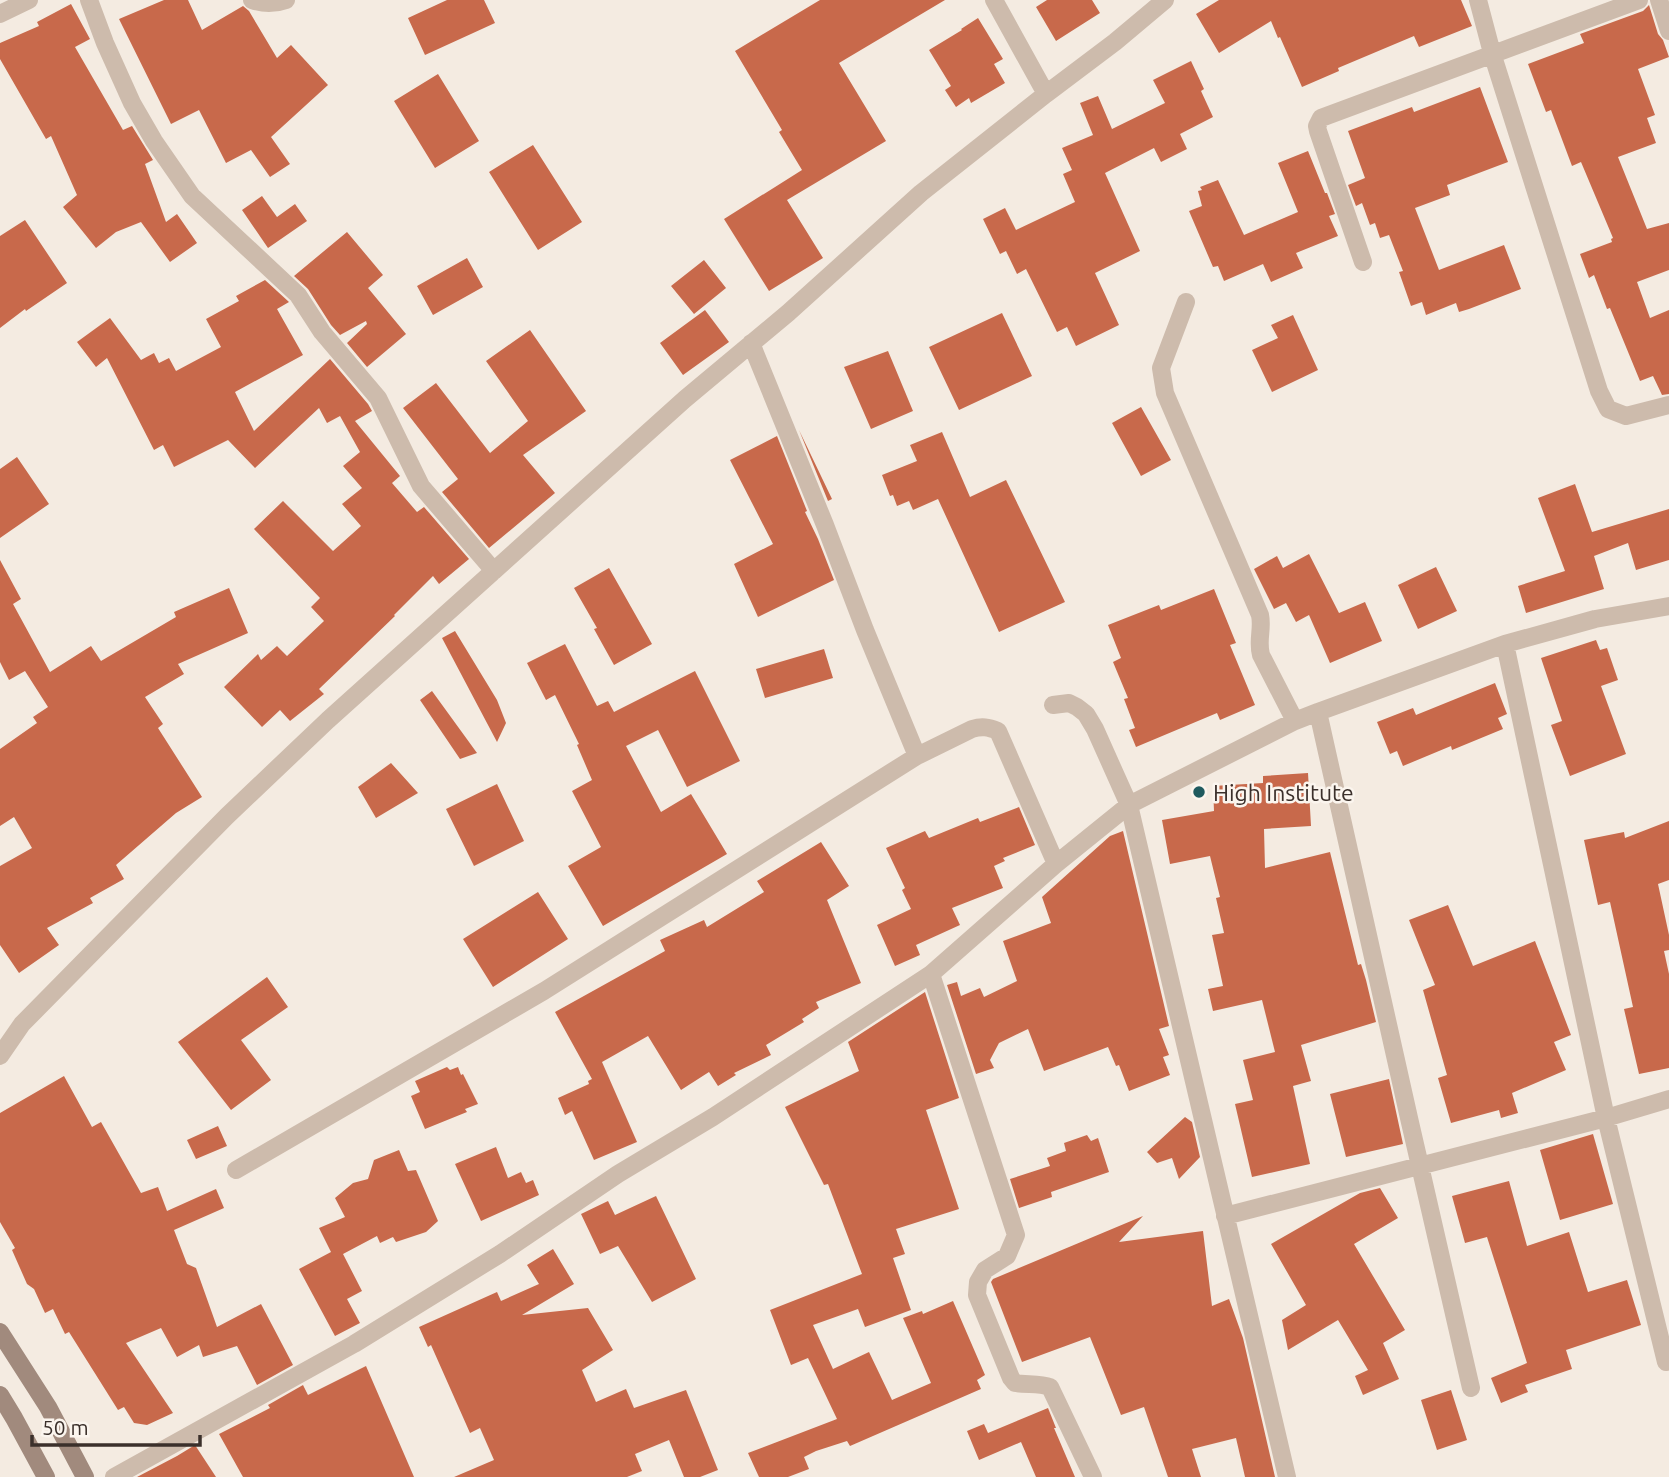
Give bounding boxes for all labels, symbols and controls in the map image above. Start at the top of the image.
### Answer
place label: High Institute [1213,780,1354,805]
marker: High Institute [1191,784,1207,800]
scale bar [32,1404,200,1448]
text: 50 m [42,1415,89,1439]

